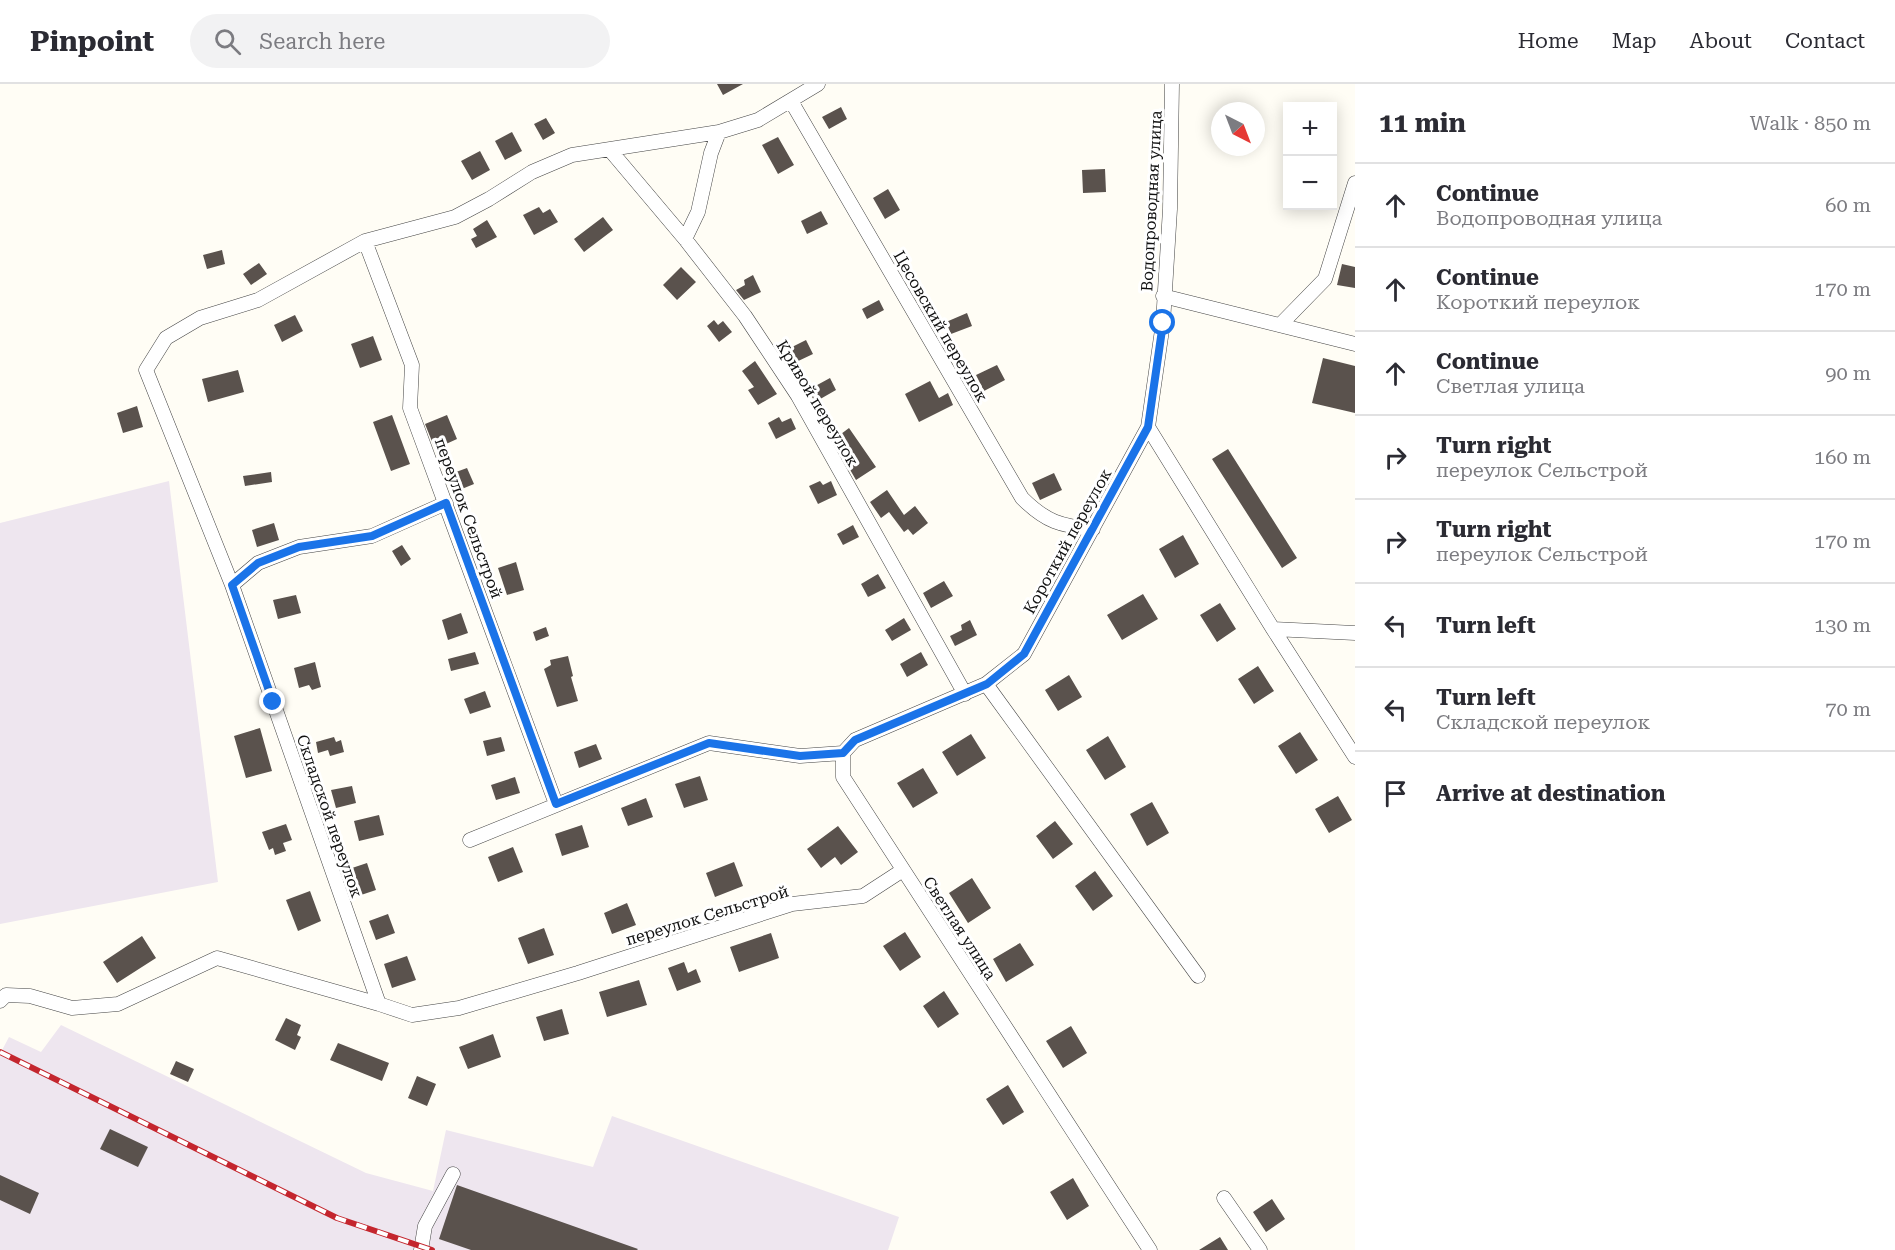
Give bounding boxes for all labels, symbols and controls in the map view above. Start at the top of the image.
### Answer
search box [190,14,610,68]
text: Pinpoint [30,25,154,58]
icon: search [211,25,244,58]
text: Search here [259,29,385,54]
text: Home [1518,29,1579,53]
text: Map [1612,29,1657,53]
text: About [1690,29,1752,53]
text: Contact [1785,29,1865,53]
north arrow [1211,102,1265,156]
map controls [1283,102,1337,210]
button: + [1283,102,1337,156]
text: 11 min [1379,108,1466,138]
street label: Водопроводная улица [1137,110,1166,292]
text: Walk · 850 m [1750,111,1871,135]
button: − [1283,156,1337,210]
text: Continue [1436,181,1539,206]
icon: ahead [1379,189,1412,222]
text: 60 m [1825,193,1871,217]
text: Водопроводная улица [1436,206,1662,230]
street label: Цесовский переулок [889,247,992,405]
text: Continue [1436,265,1539,290]
icon: ahead [1379,273,1412,306]
text: 170 m [1814,277,1871,301]
text: Короткий переулок [1436,290,1640,314]
route start [1149,309,1175,335]
street label: Кривой переулок [772,337,863,470]
text: Continue [1436,349,1539,374]
icon: ahead [1379,357,1412,390]
text: 90 m [1825,361,1871,385]
text: Светлая улица [1436,374,1585,398]
text: Turn right [1436,433,1551,458]
street label: переулок Сельстрой [431,435,507,601]
icon: right [1379,441,1412,474]
text: 160 m [1814,445,1871,469]
text: переулок Сельстрой [1436,458,1648,482]
street label: Короткий переулок [1020,465,1115,617]
text: Turn right [1436,517,1551,542]
icon: right [1379,525,1412,558]
text: 170 m [1814,529,1871,553]
text: переулок Сельстрой [1436,542,1648,566]
icon: left [1379,609,1412,642]
text: Turn left [1436,613,1536,638]
text: 130 m [1814,613,1871,637]
text: Turn left [1436,685,1536,710]
route end [259,688,285,714]
icon: left [1379,693,1412,726]
text: 70 m [1825,697,1871,721]
text: Складской переулок [1436,710,1650,734]
street label: Складской переулок [293,732,366,900]
icon: arrive [1379,777,1412,810]
text: Arrive at destination [1436,781,1665,806]
street label: Светлая улица [919,873,1000,984]
street label: переулок Сельстрой [623,882,791,949]

